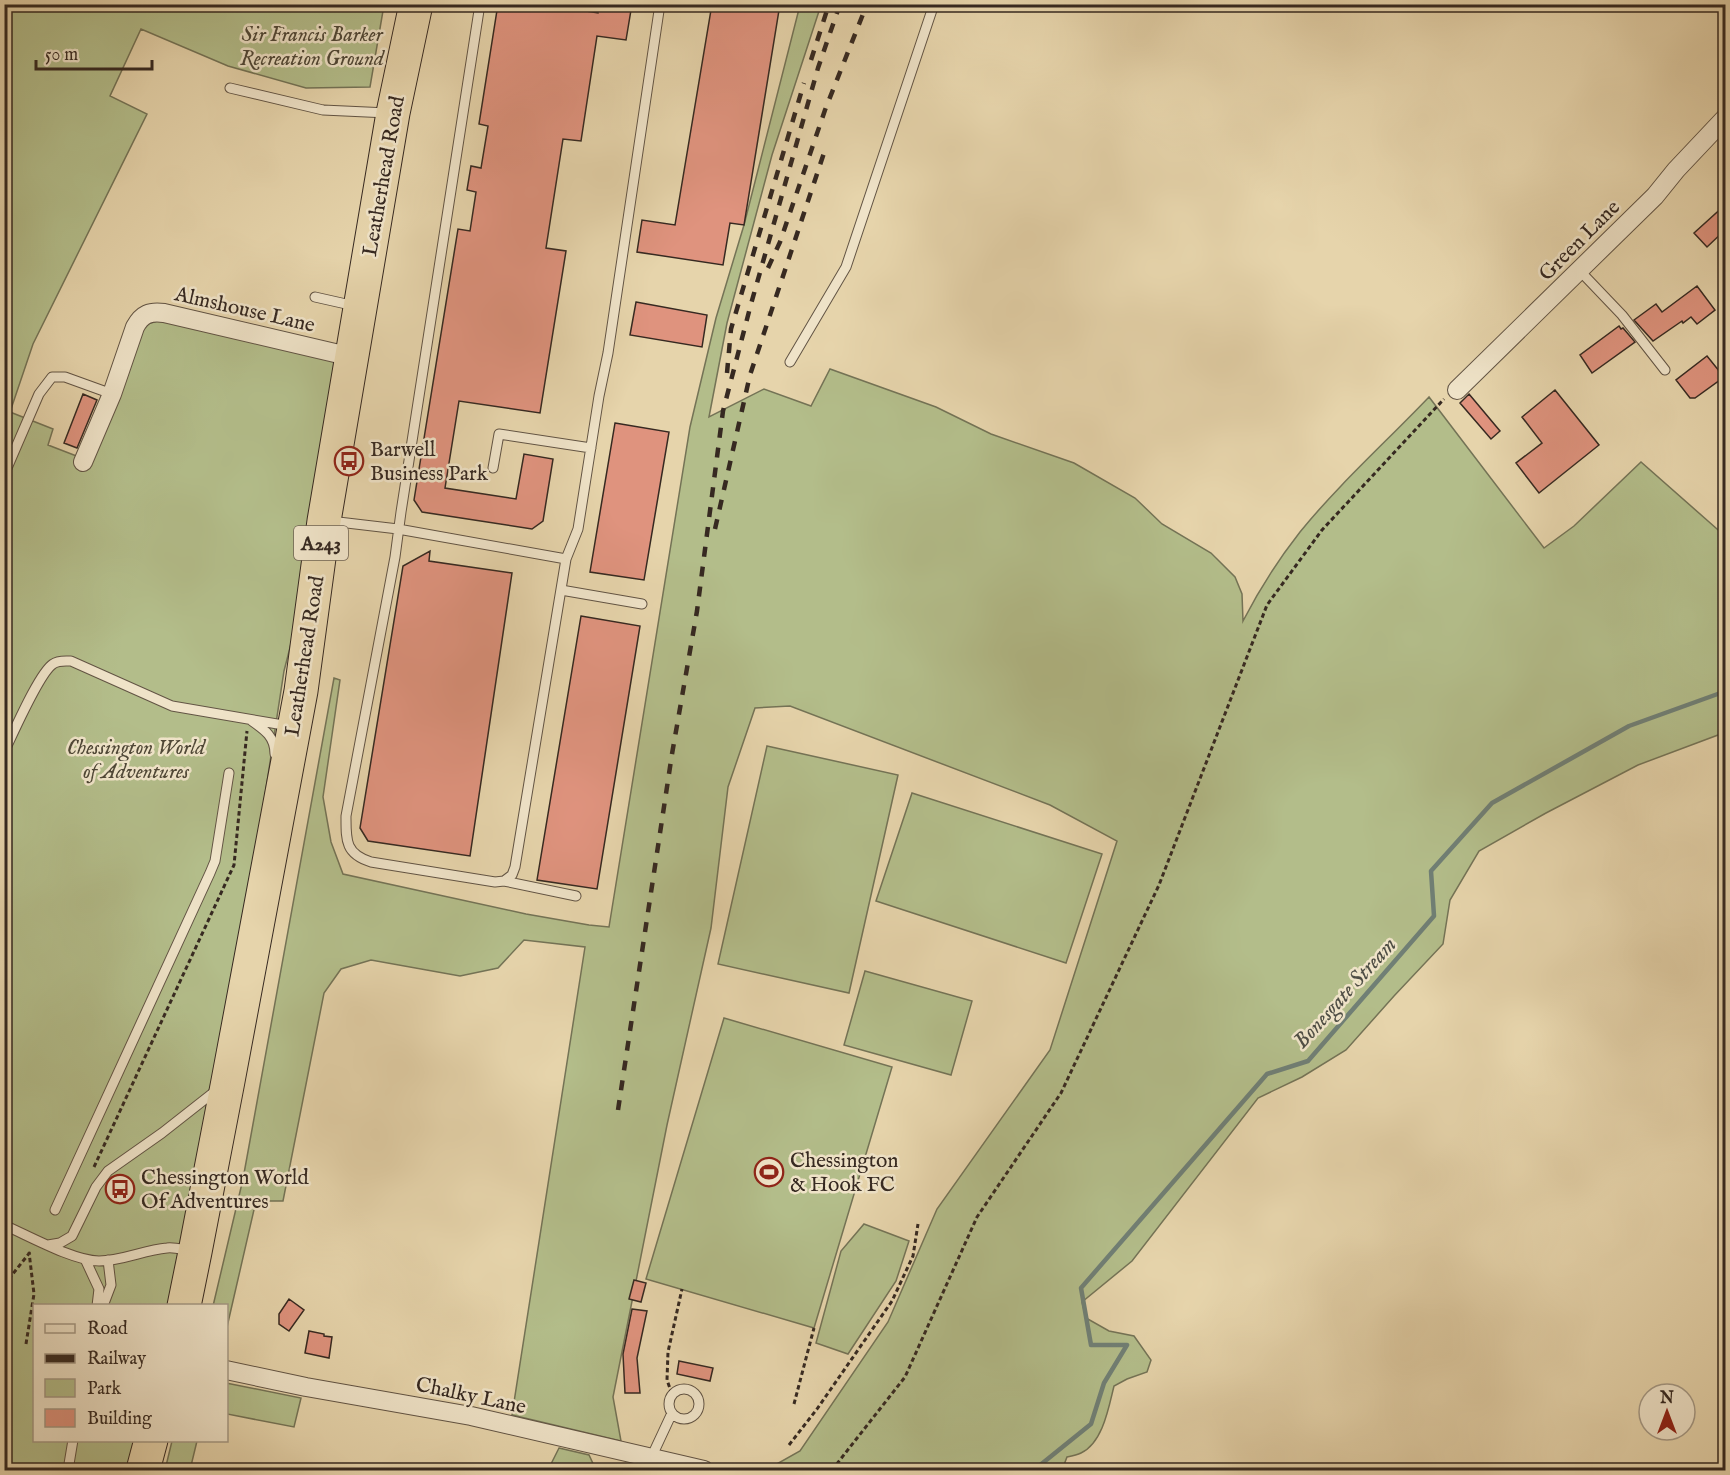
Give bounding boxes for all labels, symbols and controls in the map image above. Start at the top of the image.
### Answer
park label: Sir Francis Barker Recreation Ground [240,22,386,73]
scale bar [36,33,152,71]
text: 50 m [45,44,78,67]
street label: Leatherhead Road [357,93,412,259]
street label: Green Lane [1534,194,1627,287]
street label: Almshouse Lane [171,281,318,340]
place label: Barwell Business Park [370,437,489,488]
bus stop icon: Barwell Business Park [333,445,365,477]
road number: A243 [294,526,348,560]
street label: Leatherhead Road [279,573,332,739]
park label: Chessington World of Adventures [67,735,207,786]
water label: Bonesgate Stream [1288,932,1403,1055]
place label: Chessington & Hook FC [790,1148,898,1199]
sports icon: Chessington & Hook FC [753,1156,785,1188]
place label: Chessington World Of Adventures [141,1165,310,1216]
bus stop icon: Chessington World Of Adventures [104,1173,136,1205]
legend [33,1304,228,1442]
text: Road [87,1318,128,1341]
text: Railway [87,1348,146,1371]
street label: Chalky Lane [413,1372,529,1421]
text: Park [87,1378,122,1401]
north arrow [1637,1382,1697,1442]
text: N [1659,1389,1674,1409]
text: Building [87,1408,152,1431]

